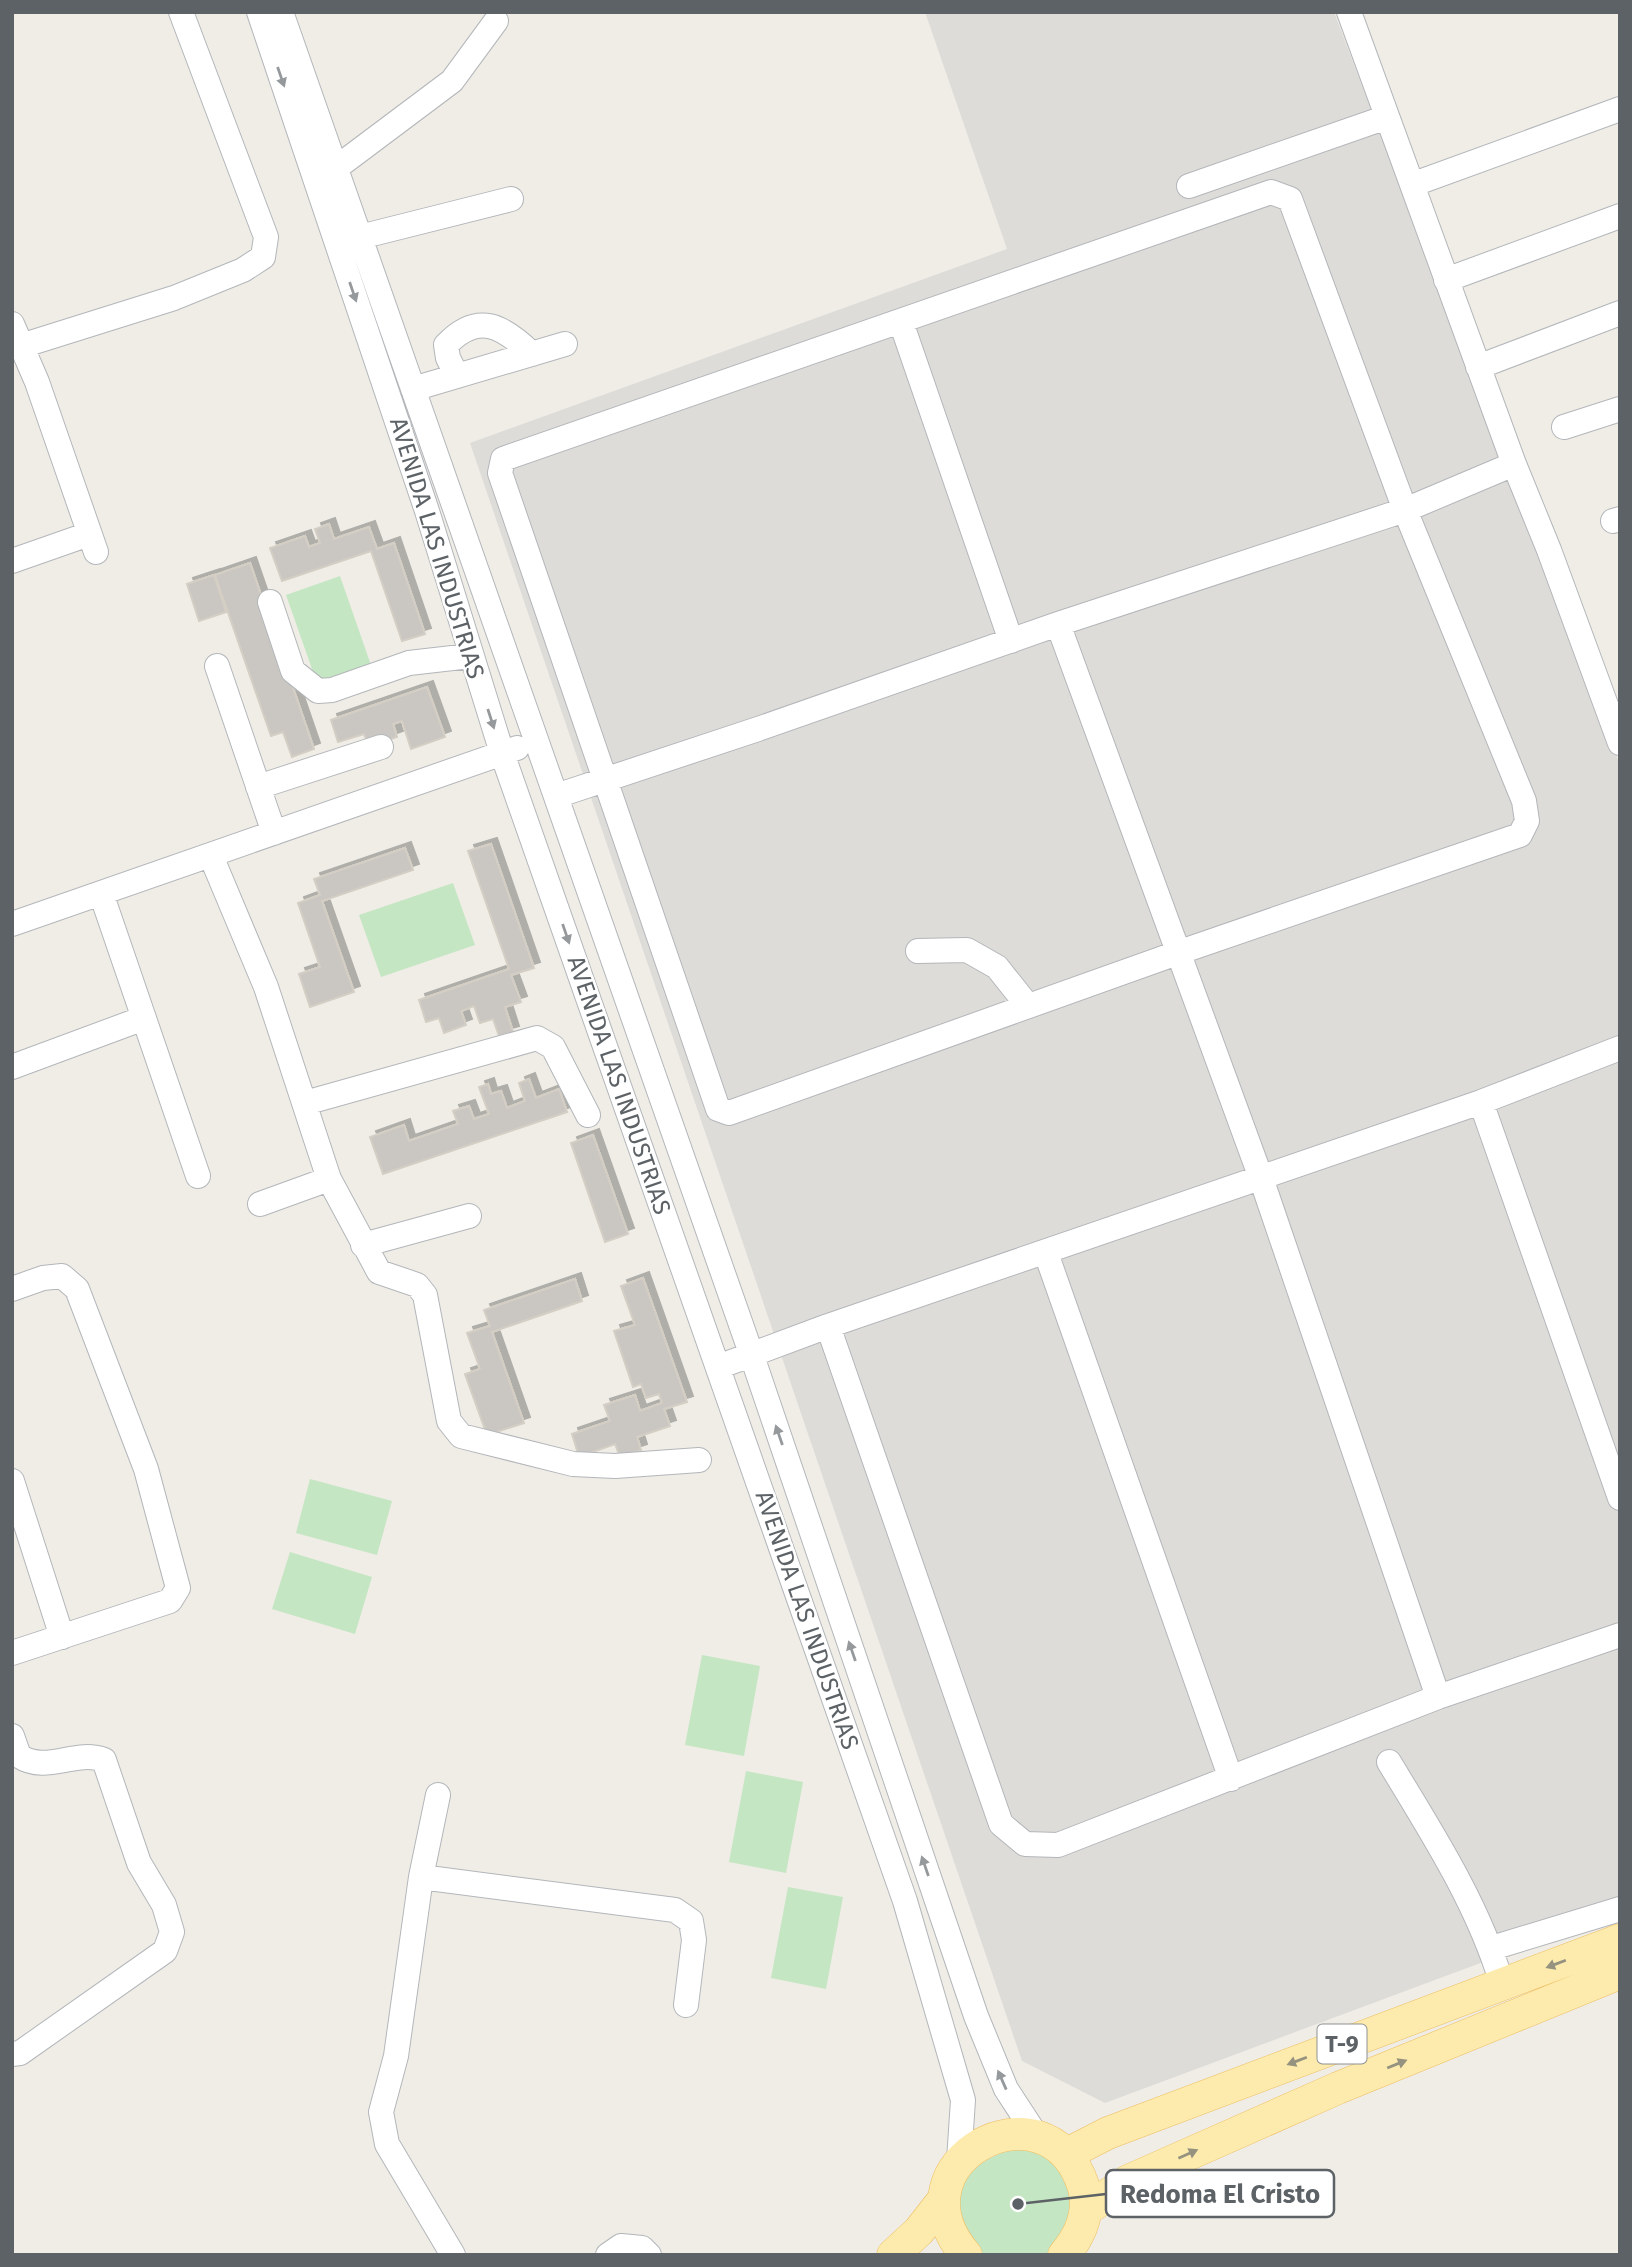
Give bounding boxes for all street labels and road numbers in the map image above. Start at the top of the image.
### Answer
street label: AVENIDA LAS INDUSTRIAS [384,414,490,682]
street label: AVENIDA LAS INDUSTRIAS [562,952,676,1218]
street label: AVENIDA LAS INDUSTRIAS [750,1487,864,1753]
road number: T-9 [1318,2024,1366,2064]

